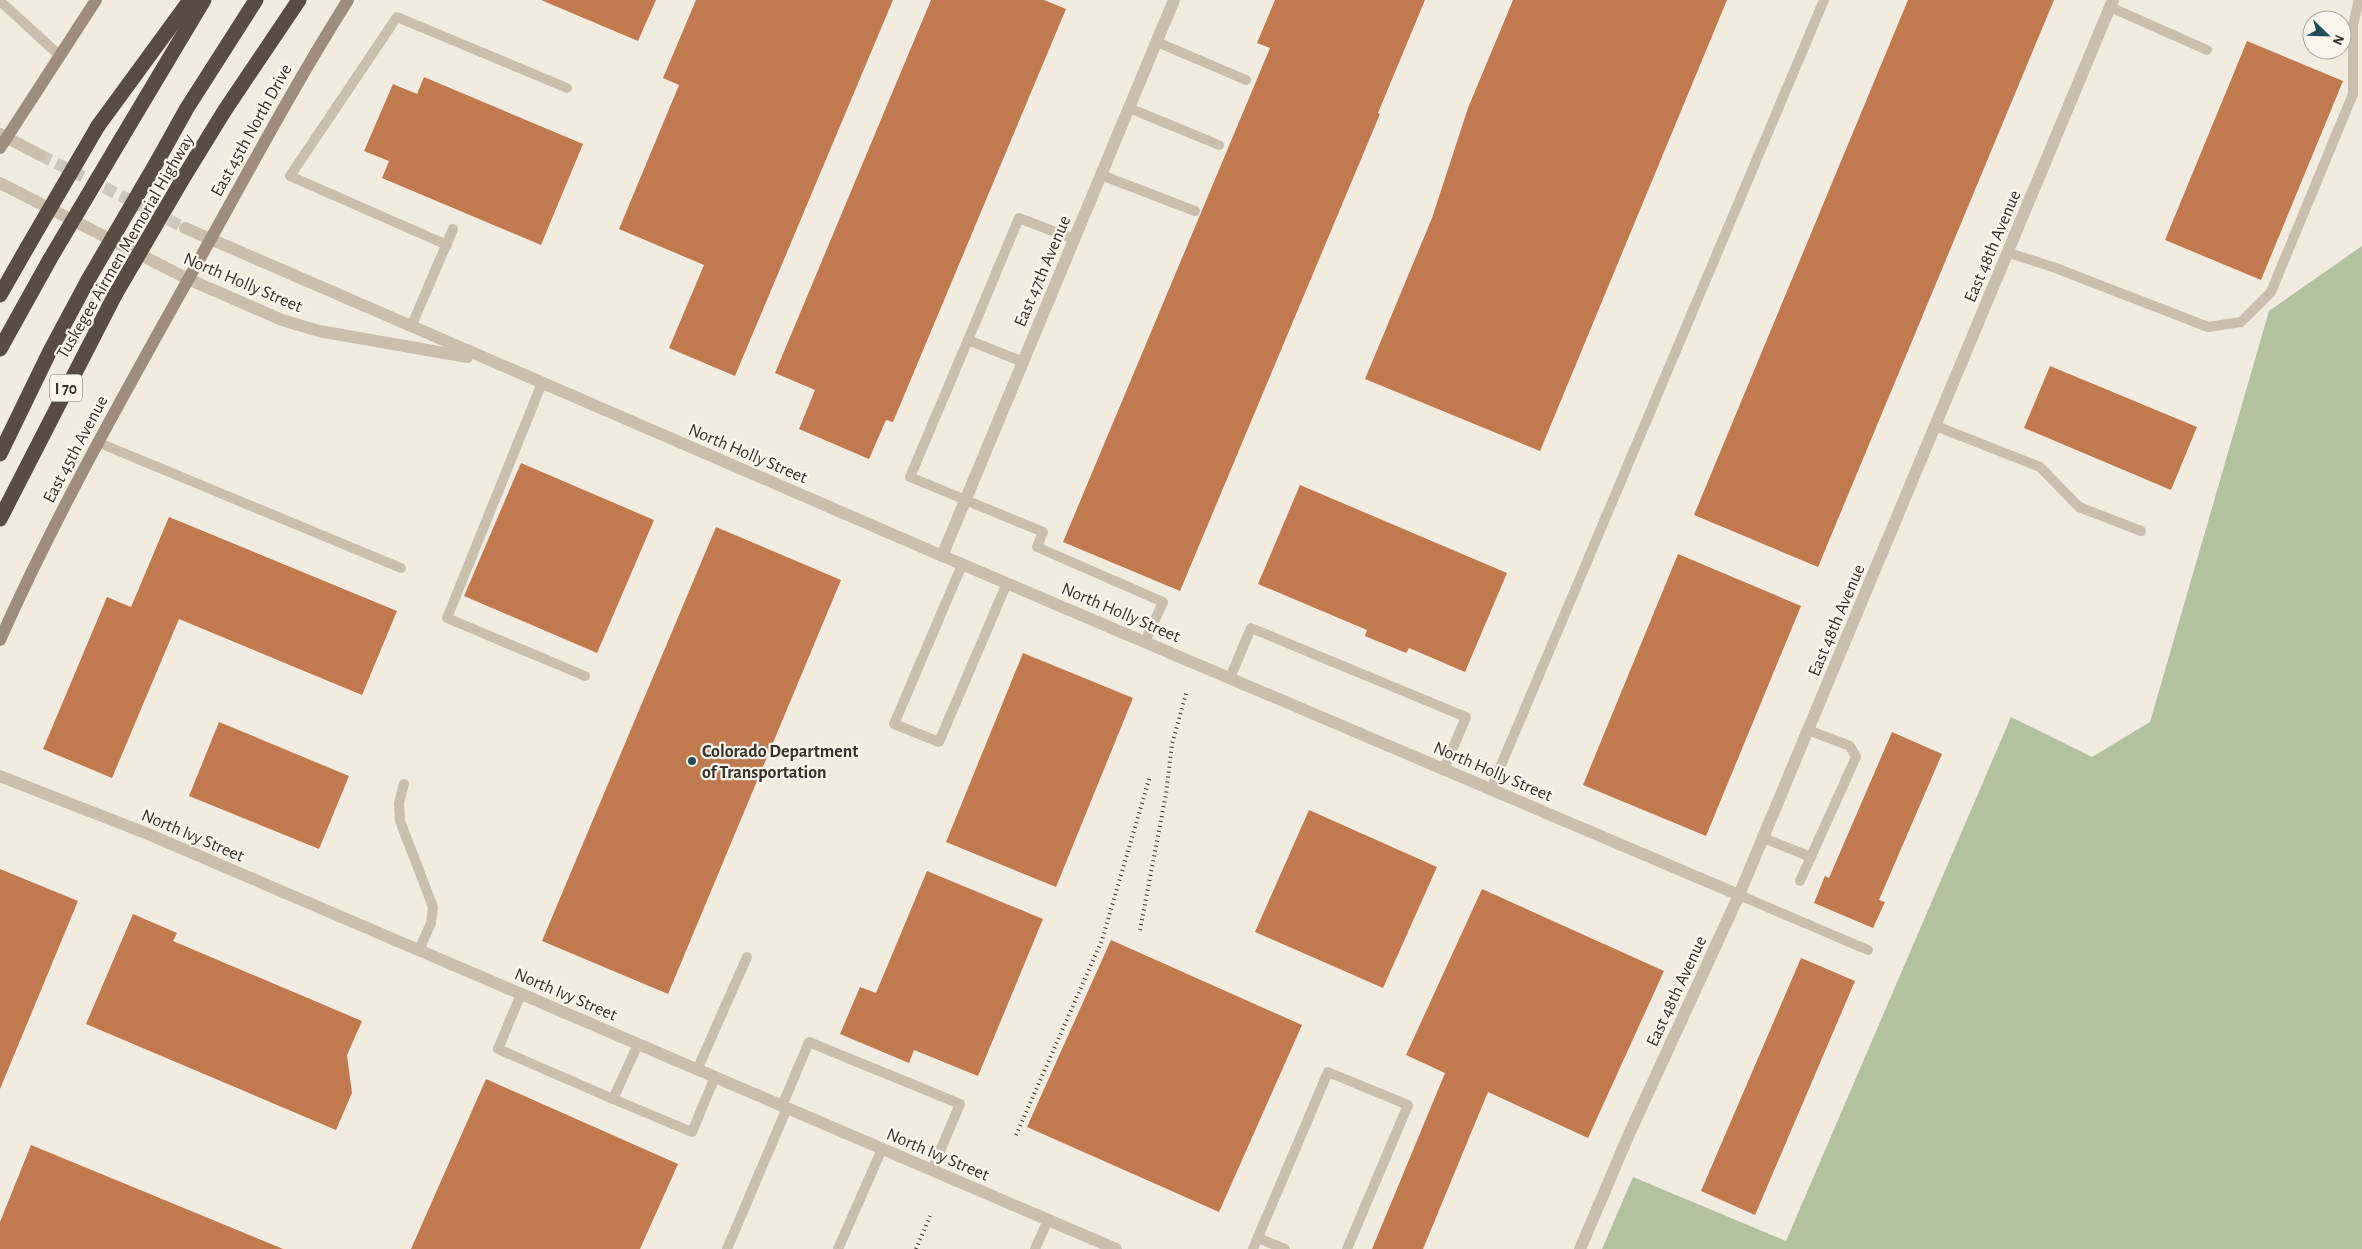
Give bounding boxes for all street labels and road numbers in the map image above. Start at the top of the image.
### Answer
street label: East 45th North Drive [208,61,296,200]
street label: Tuskegee Airmen Memorial Highway [54,131,198,362]
street label: East 48th Avenue [1961,188,2025,305]
street label: East 47th Avenue [1011,213,1074,330]
street label: North Holly Street [181,250,305,316]
road number: I 70 [50,374,82,402]
street label: East 45th Avenue [40,393,112,506]
street label: North Holly Street [686,421,810,487]
street label: East 48th Avenue [1805,562,1869,679]
street label: North Holly Street [1059,580,1183,646]
street label: North Holly Street [1431,739,1555,805]
street label: North Ivy Street [139,806,247,866]
street label: East 48th Avenue [1643,933,1710,1049]
street label: North Ivy Street [512,965,620,1025]
street label: North Ivy Street [884,1125,992,1185]

